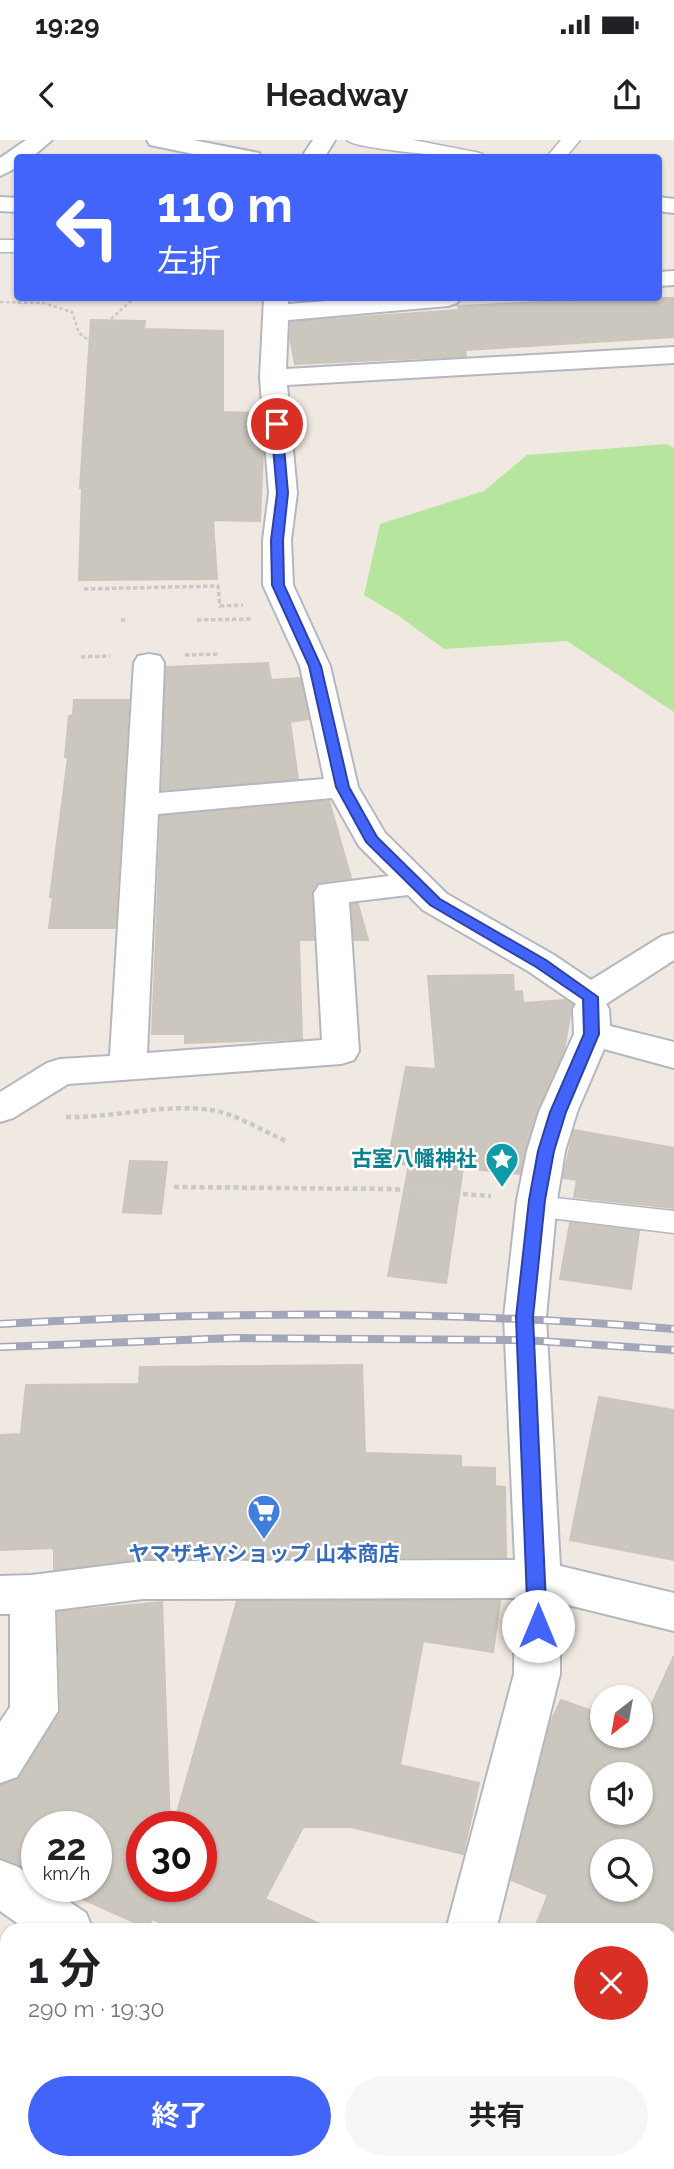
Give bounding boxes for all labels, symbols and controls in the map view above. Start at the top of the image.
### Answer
text: 19:29 [35,10,100,40]
icon: back [28,76,66,114]
text: Headway [265,76,409,113]
icon: share [608,76,646,114]
text: 110 m [157,176,293,233]
icon: left [42,182,133,273]
text: 左折 [157,242,221,279]
pin [247,394,307,454]
icon: arrive [258,405,296,443]
place icon: 古室八幡神社 [483,1140,521,1189]
place label: 古室八幡神社 [351,1146,477,1171]
supermarket icon: ヤマザキYショップ 山本商店 [245,1492,283,1541]
place label: ヤマザキYショップ 山本商店 [129,1541,399,1566]
position arrow [501,1589,575,1663]
north arrow [590,1685,653,1748]
map controls [590,1685,653,1902]
button: sound [590,1762,653,1825]
speed limit sign: 30 [126,1811,217,1902]
text: 22 [47,1827,86,1868]
button: search [590,1839,653,1902]
text: km/h [43,1863,90,1884]
text: 1 分 [28,1944,101,1993]
button: close [574,1946,648,2020]
text: 290 m · 19:30 [28,1995,165,2022]
button: 終了 [28,2076,331,2156]
button: 共有 [345,2076,648,2156]

